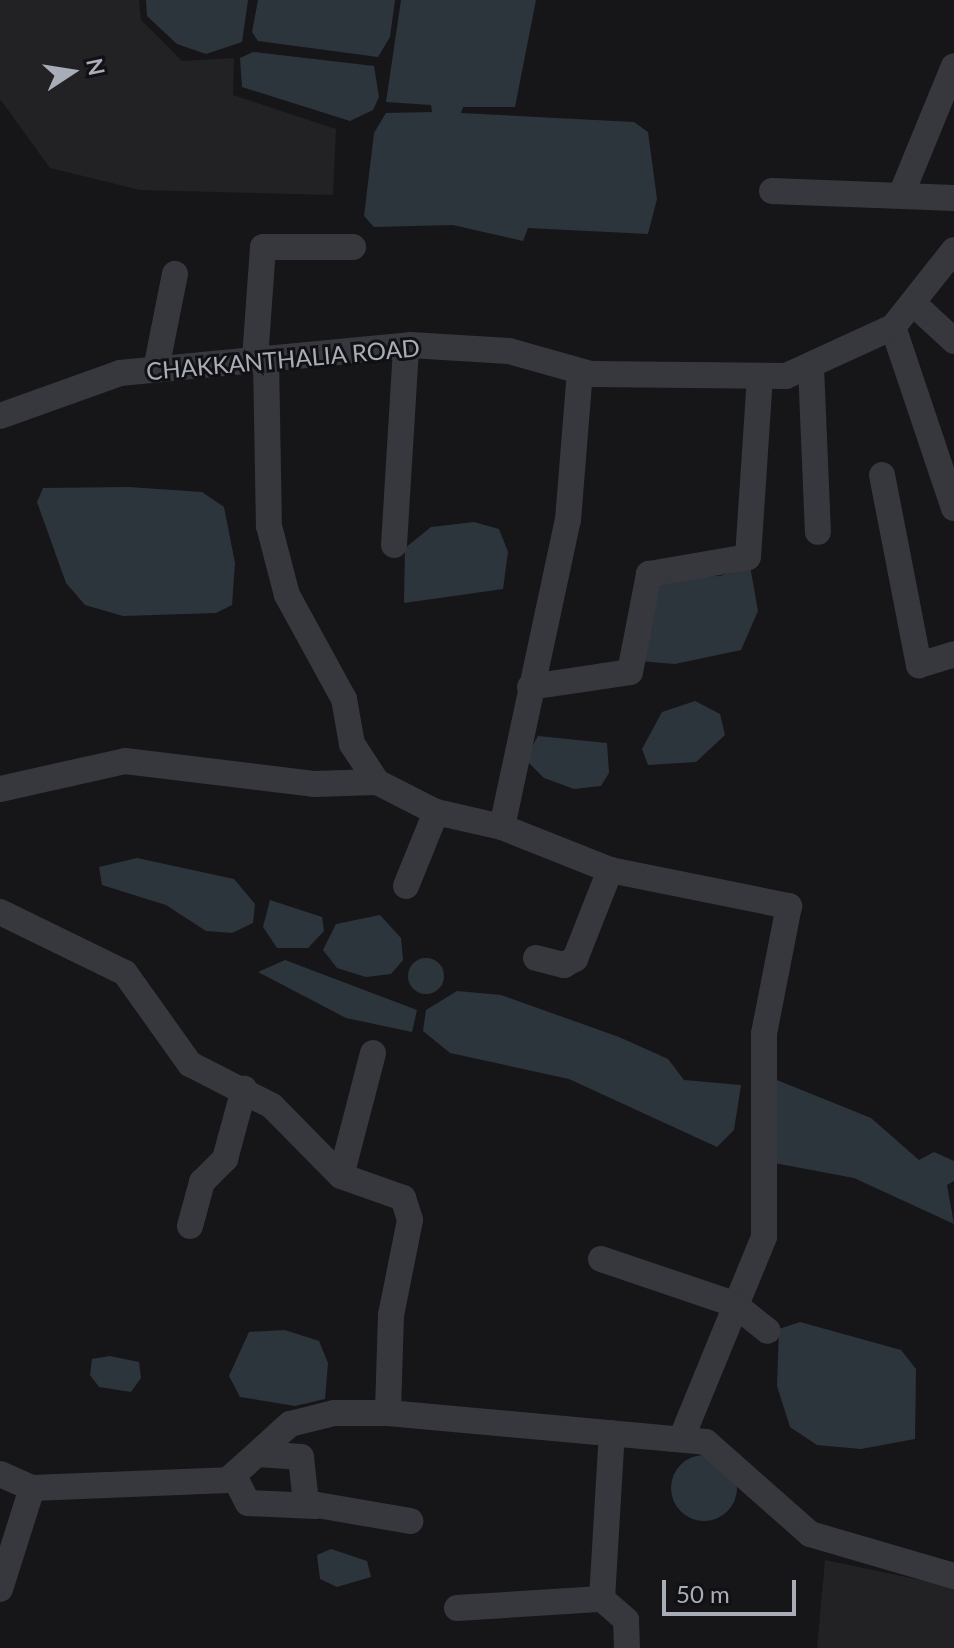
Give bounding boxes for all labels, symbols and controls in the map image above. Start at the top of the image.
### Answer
north arrow [32,32,112,112]
text: N [81,56,111,78]
street label: CHAKKANTHALIA ROAD [145,333,421,385]
scale bar [666,1564,800,1614]
text: 50 m [676,1579,730,1608]

